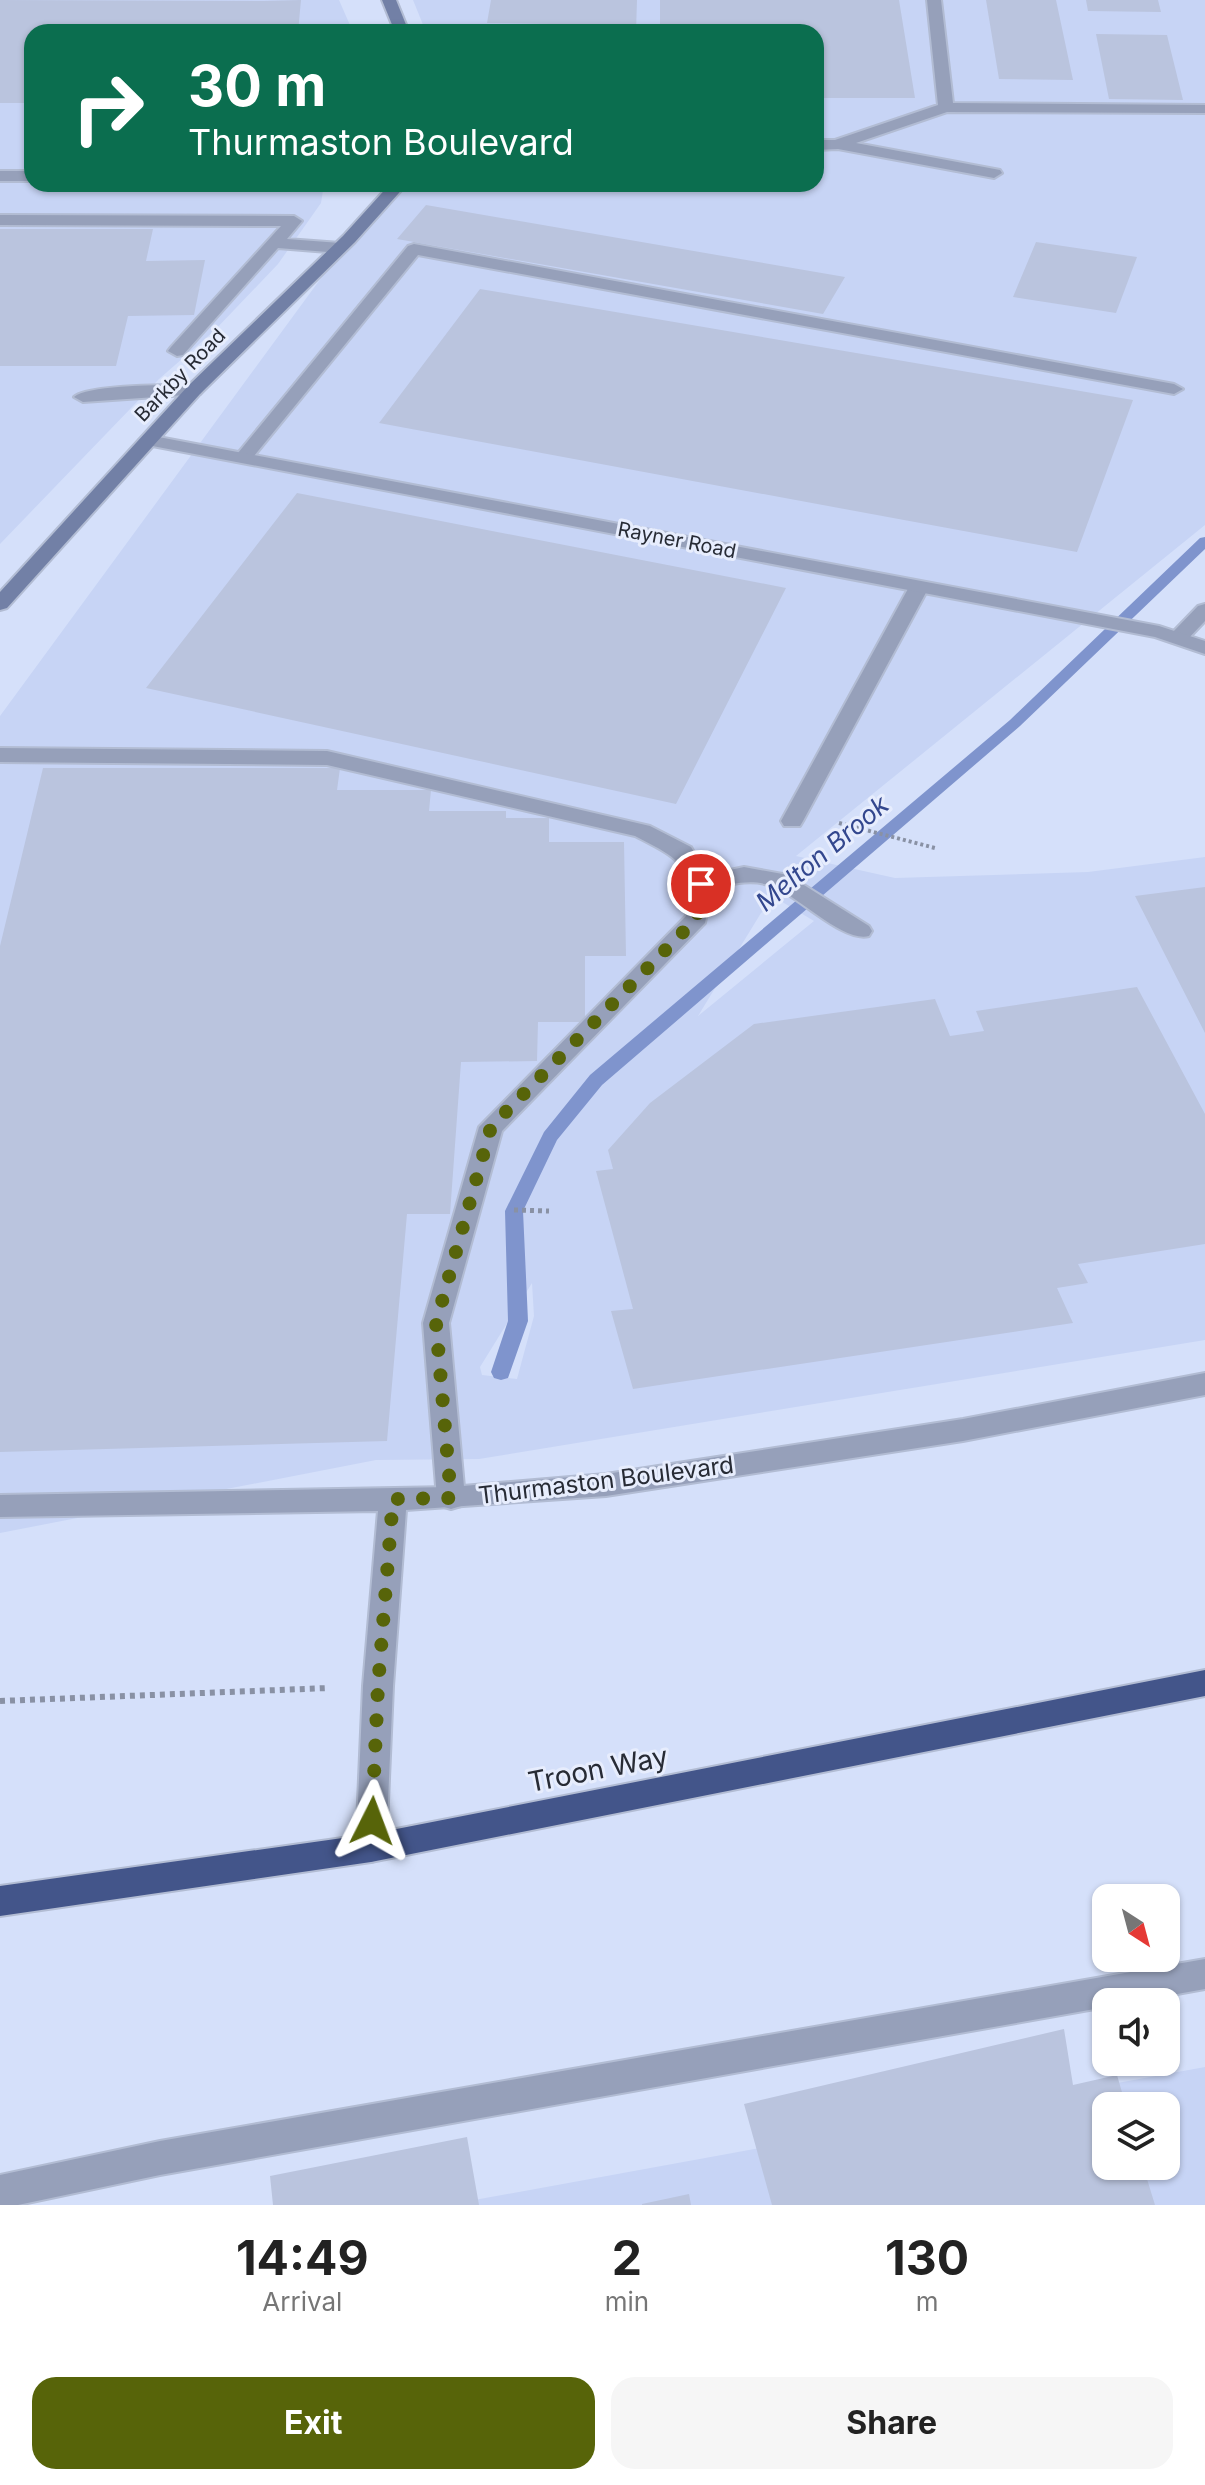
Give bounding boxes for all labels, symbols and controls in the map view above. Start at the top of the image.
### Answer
text: 30 m [188,52,326,120]
icon: right [56,56,160,160]
text: Thurmaston Boulevard [188,120,574,164]
street label: Barkby Road [130,323,230,427]
street label: Rayner Road [616,517,738,563]
water label: Melton Brook [749,788,895,917]
pin [667,850,735,918]
icon: arrive [679,862,723,906]
street label: Thurmaston Boulevard [477,1450,735,1510]
street label: Troon Way [525,1739,671,1799]
position arrow [330,1779,414,1863]
north arrow [1092,1884,1180,1972]
map controls [1092,1884,1180,2180]
button: sound [1092,1988,1180,2076]
button: layers [1092,2092,1180,2180]
text: 14:49 [236,2228,369,2287]
text: 2 [612,2228,642,2287]
text: 130 [885,2228,969,2287]
text: Arrival [262,2286,342,2317]
text: min [605,2286,649,2317]
text: m [916,2286,938,2317]
button: Exit [32,2377,595,2469]
button: Share [611,2377,1173,2469]

